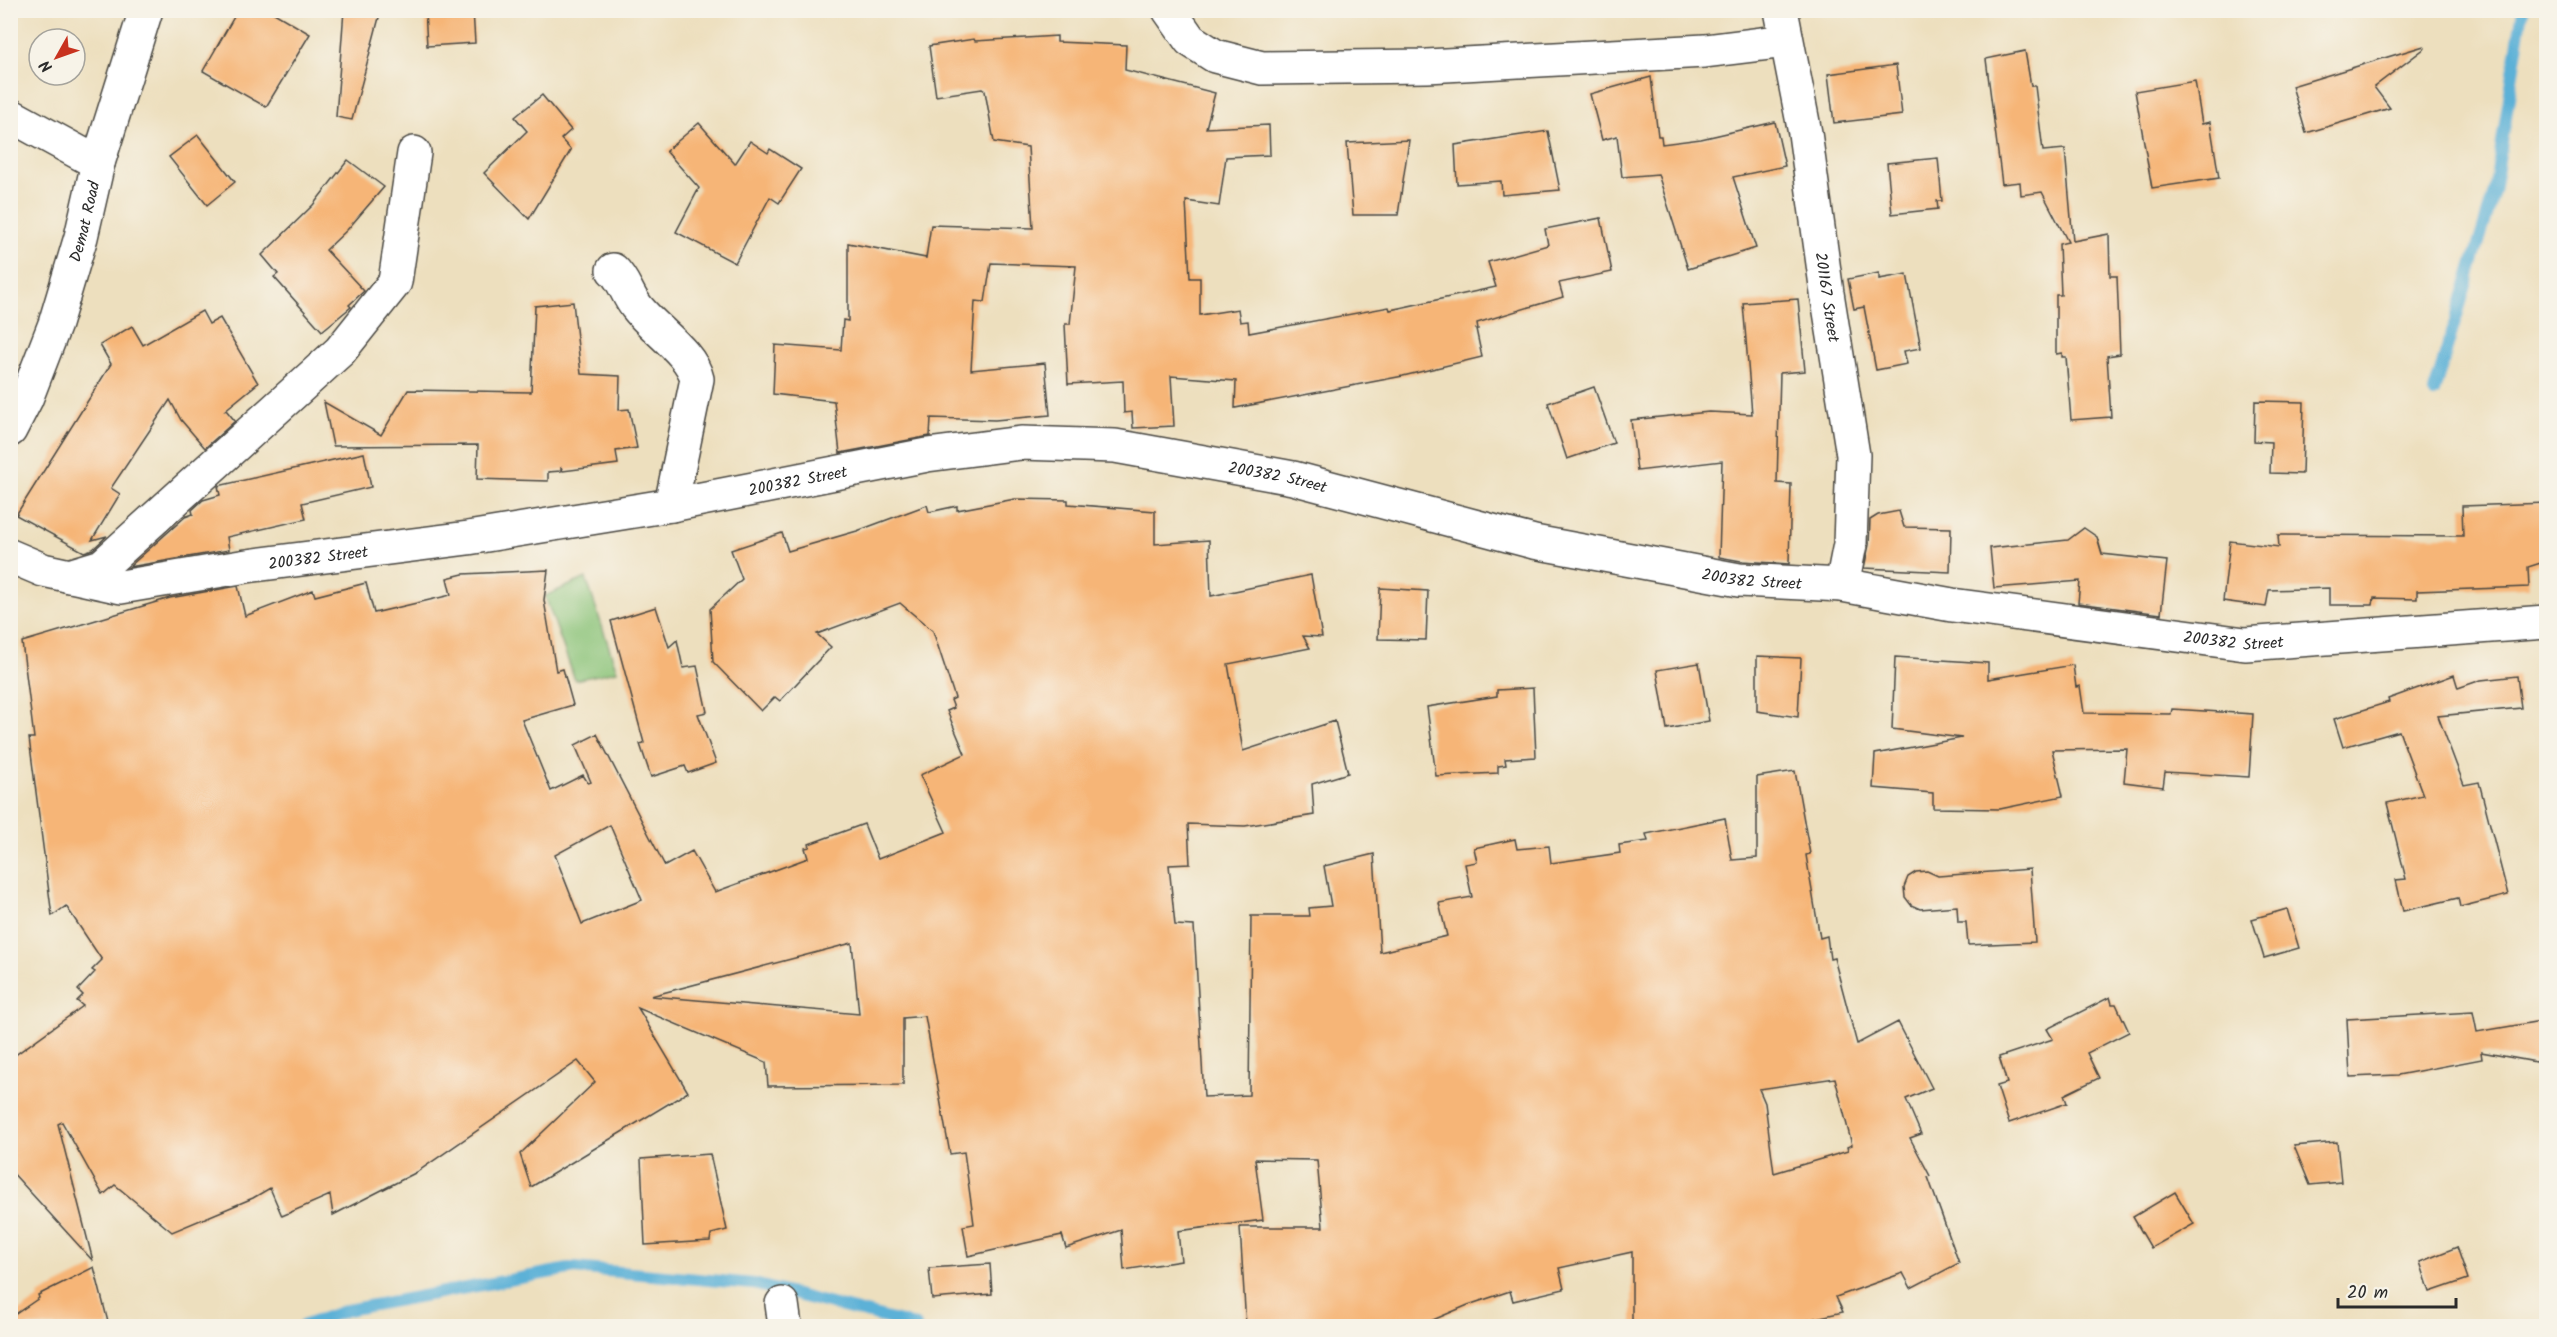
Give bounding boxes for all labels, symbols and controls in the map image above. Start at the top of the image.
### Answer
north arrow [27,27,87,87]
text: N [34,54,59,78]
street label: Demat Road [63,178,108,265]
street label: 201167 Street [1808,251,1846,345]
street label: 200382 Street [1226,456,1330,501]
street label: 200382 Street [746,460,851,504]
street label: 200382 Street [267,540,370,577]
street label: 200382 Street [1700,562,1803,597]
street label: 200382 Street [2182,625,2285,658]
scale bar [2338,1271,2456,1309]
text: 20 m [2347,1279,2388,1308]

